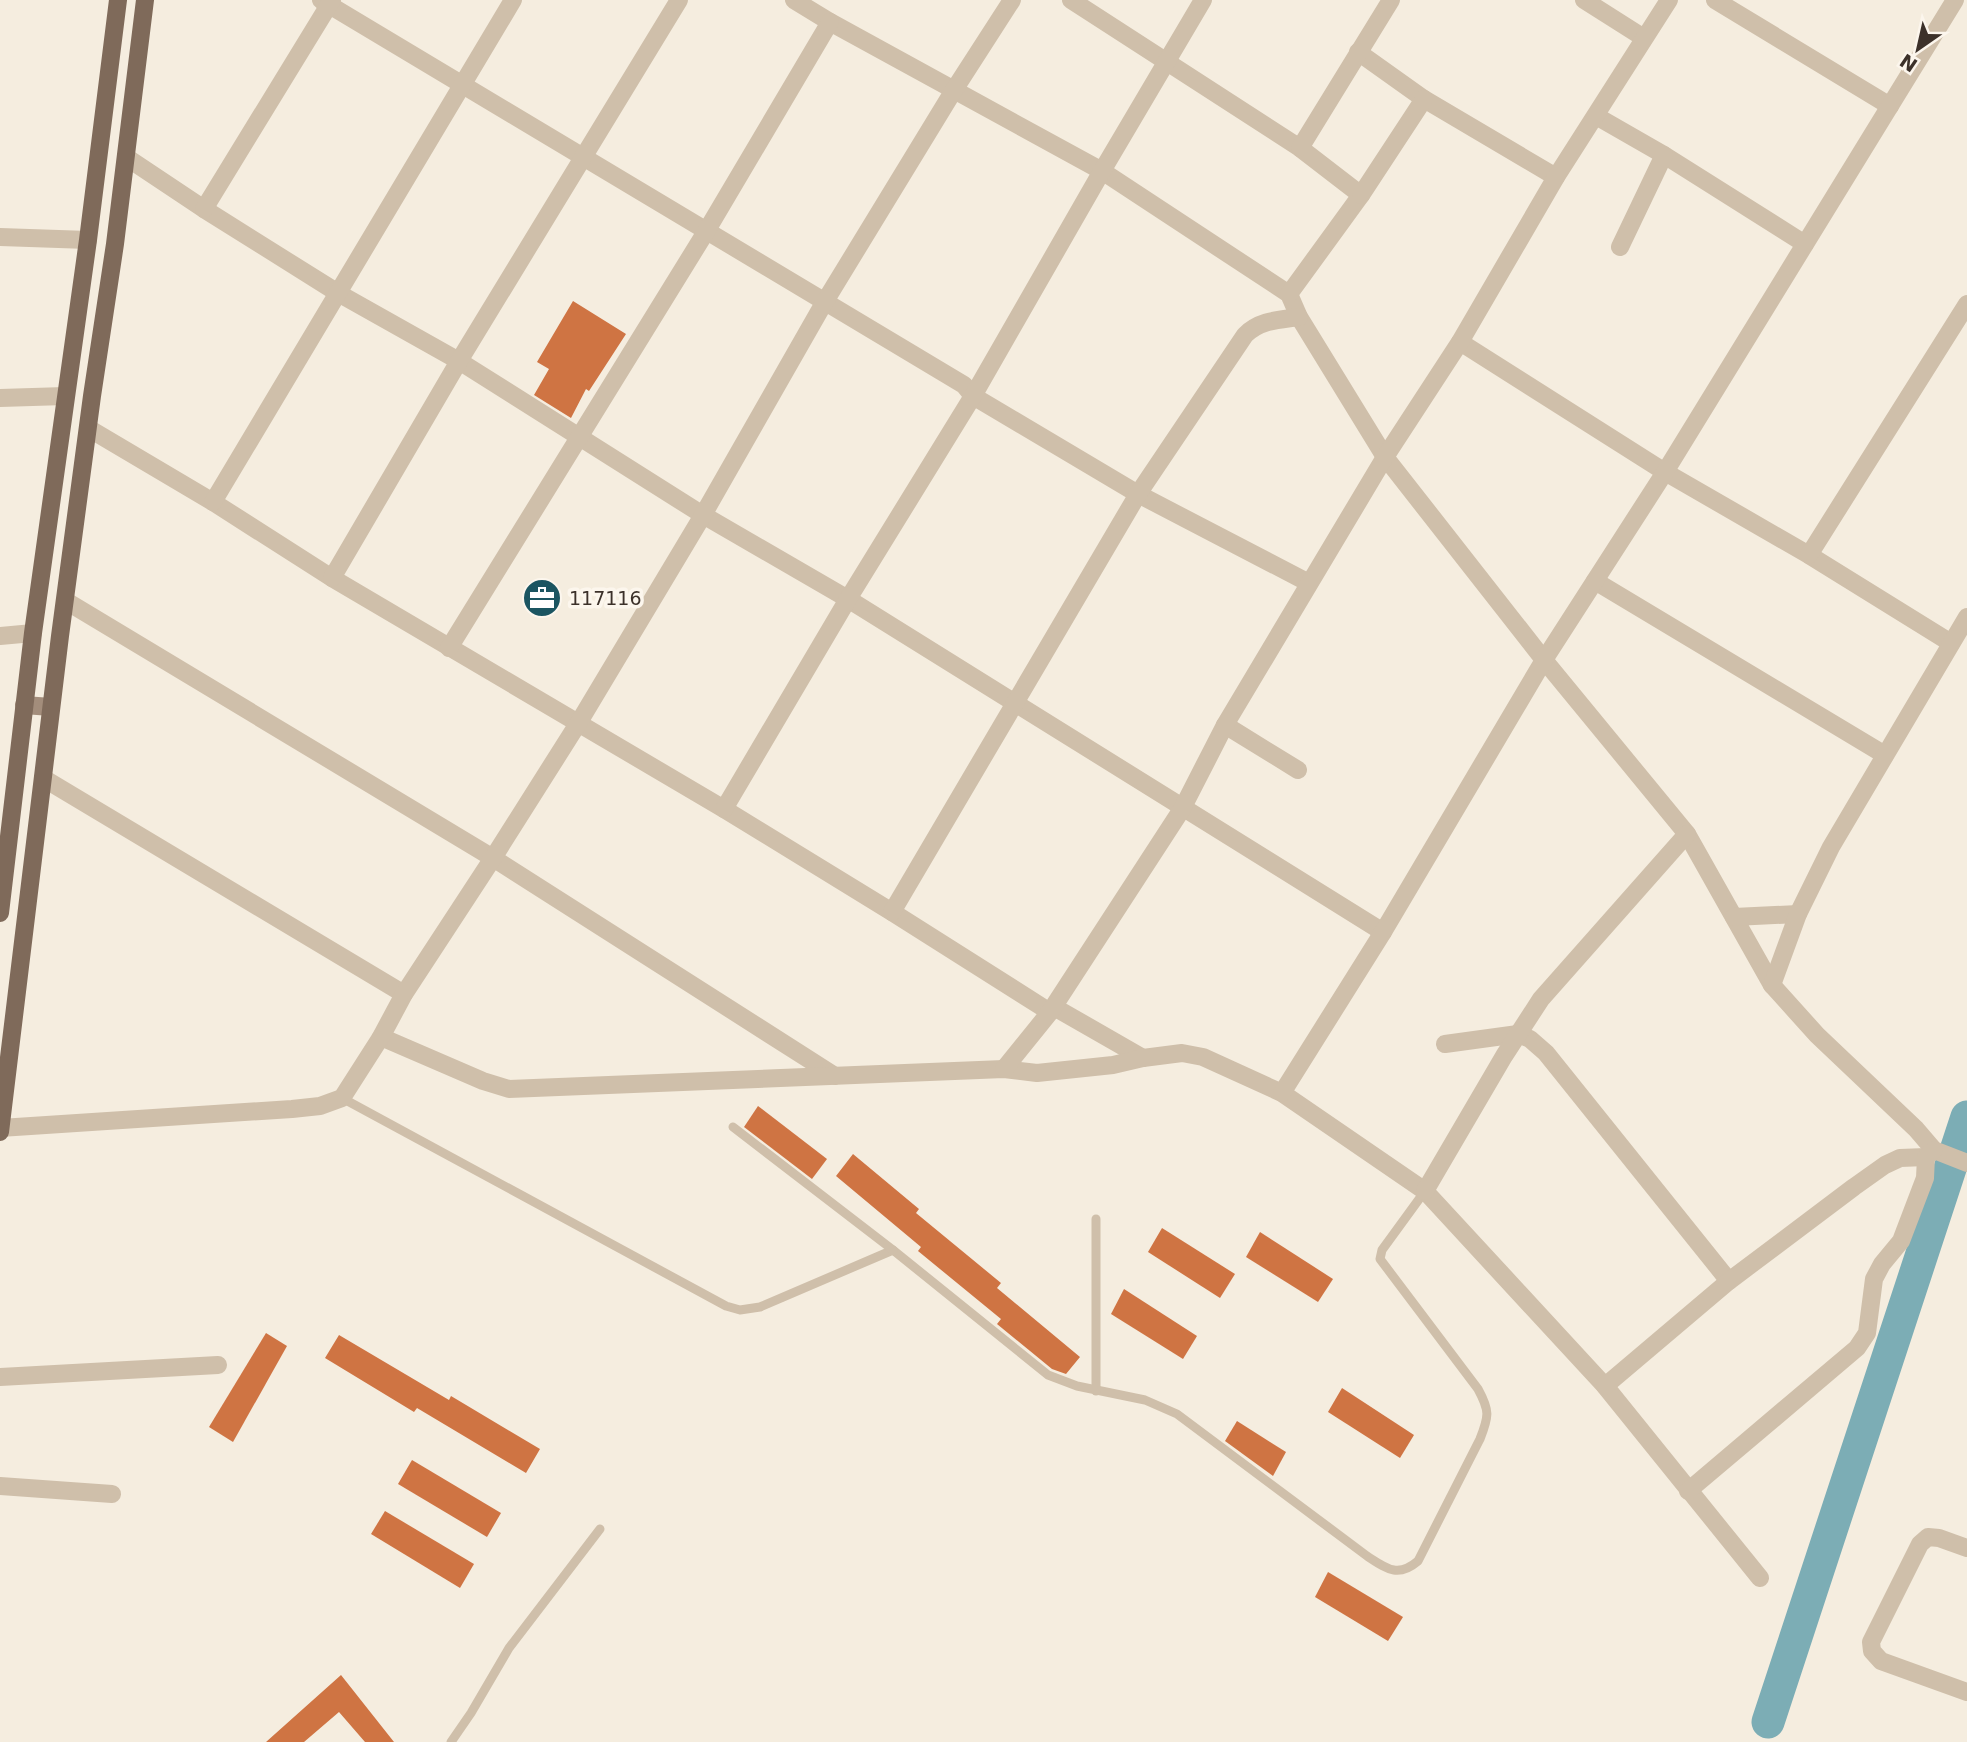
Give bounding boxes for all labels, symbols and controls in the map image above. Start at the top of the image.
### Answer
north arrow [1883,14,1953,84]
text: N [1896,50,1921,77]
office icon: 117116 [521,577,563,619]
place label: 117116 [569,587,642,609]

